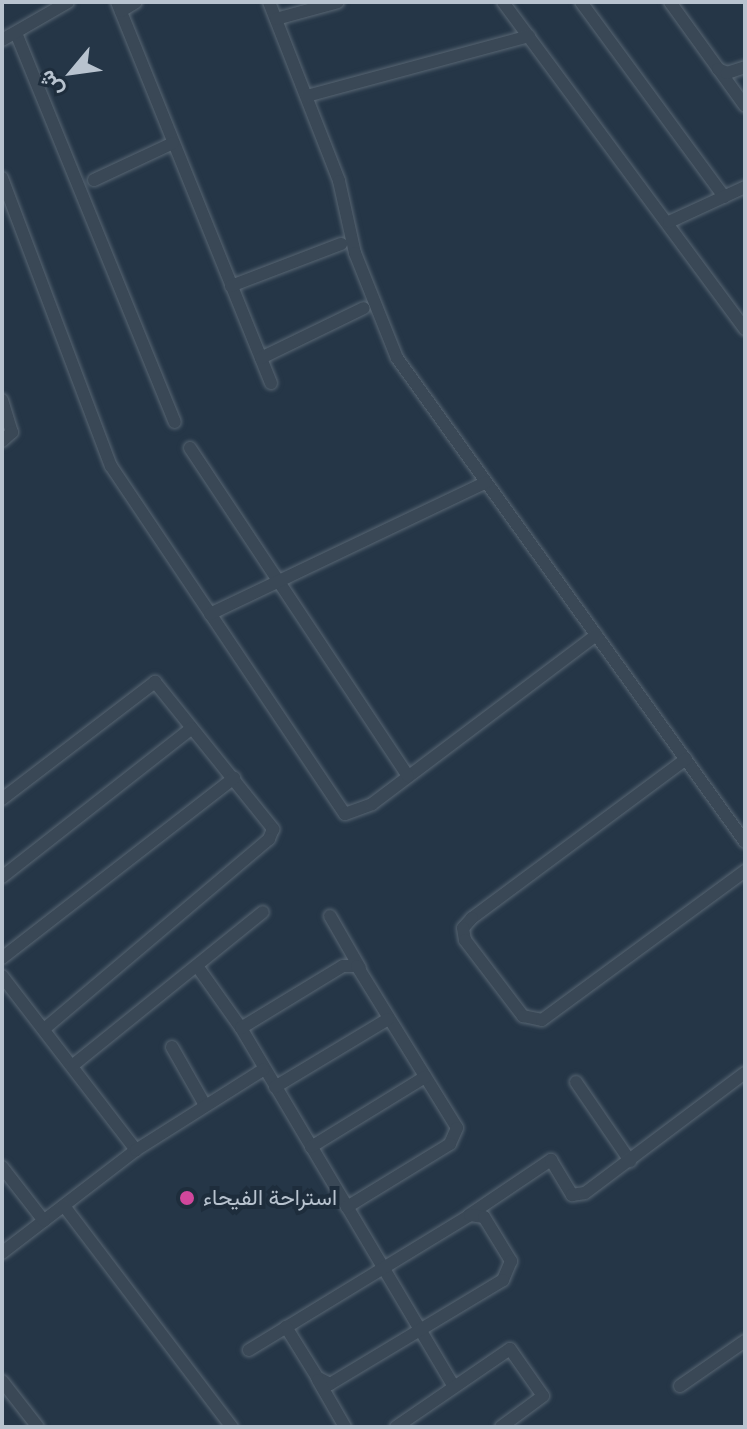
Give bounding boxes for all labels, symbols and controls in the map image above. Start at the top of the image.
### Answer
north arrow [32,32,112,112]
text: ش [33,66,68,101]
place label: استراحة الفيحاء [203,1185,337,1211]
marker: استراحة الفيحاء [178,1189,196,1207]

